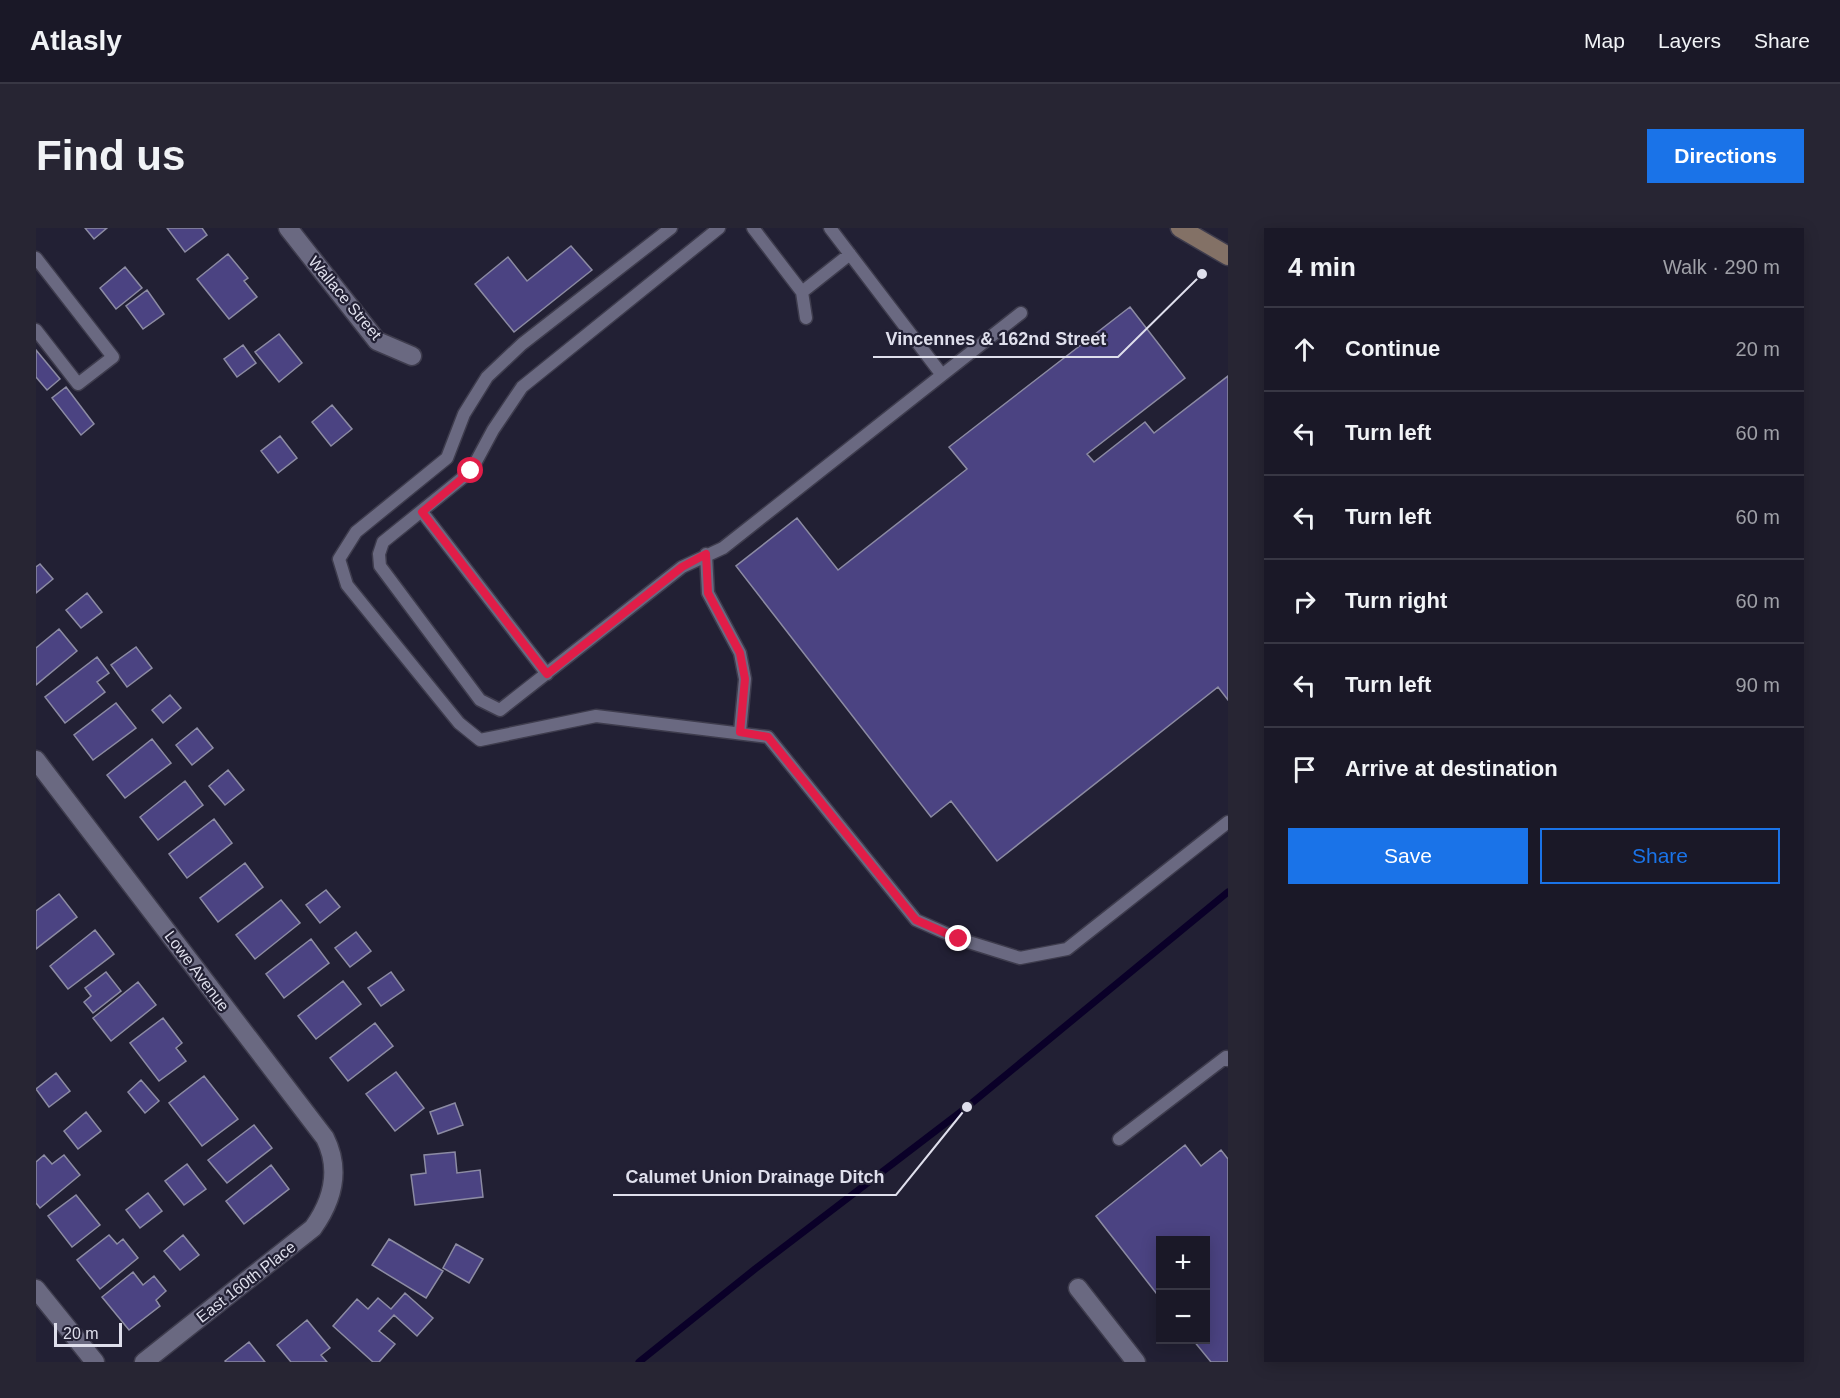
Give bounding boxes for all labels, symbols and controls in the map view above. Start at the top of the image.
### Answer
text: Atlasly [30,25,122,56]
text: Map [1584,29,1625,52]
text: Layers [1658,29,1721,52]
text: Share [1754,29,1810,52]
button: Directions [1647,129,1804,183]
text: Find us [36,132,185,179]
text: 4 min [1288,252,1356,282]
street label: Wallace Street [305,253,385,344]
text: Walk · 290 m [1663,256,1780,278]
callout: Vincennes & 162nd Street [873,321,1118,357]
text: Vincennes & 162nd Street [886,329,1106,349]
icon: ahead [1288,333,1321,366]
text: Continue [1345,336,1440,361]
text: 20 m [1736,338,1780,360]
icon: left [1288,417,1321,450]
text: Turn left [1345,420,1431,445]
text: 60 m [1736,422,1780,444]
route start [457,457,483,483]
icon: left [1288,501,1321,534]
text: Turn left [1345,504,1431,529]
text: 60 m [1736,506,1780,528]
icon: right [1288,585,1321,618]
text: Turn right [1345,588,1447,613]
text: 60 m [1736,590,1780,612]
icon: left [1288,669,1321,702]
text: Turn left [1345,672,1431,697]
text: 90 m [1736,674,1780,696]
icon: arrive [1288,753,1321,786]
text: Arrive at destination [1345,756,1558,781]
button: Save [1288,828,1528,884]
button: Share [1540,828,1780,884]
route end [945,925,971,951]
street label: Lowe Avenue [161,928,233,1014]
callout: Calumet Union Drainage Ditch [613,1159,896,1195]
text: Calumet Union Drainage Ditch [625,1167,885,1187]
map controls [1156,1236,1210,1344]
button: + [1156,1236,1210,1290]
street label: East 160th Place [193,1238,299,1326]
button: − [1156,1290,1210,1344]
scale bar [54,1320,122,1348]
text: 20 m [63,1325,99,1342]

